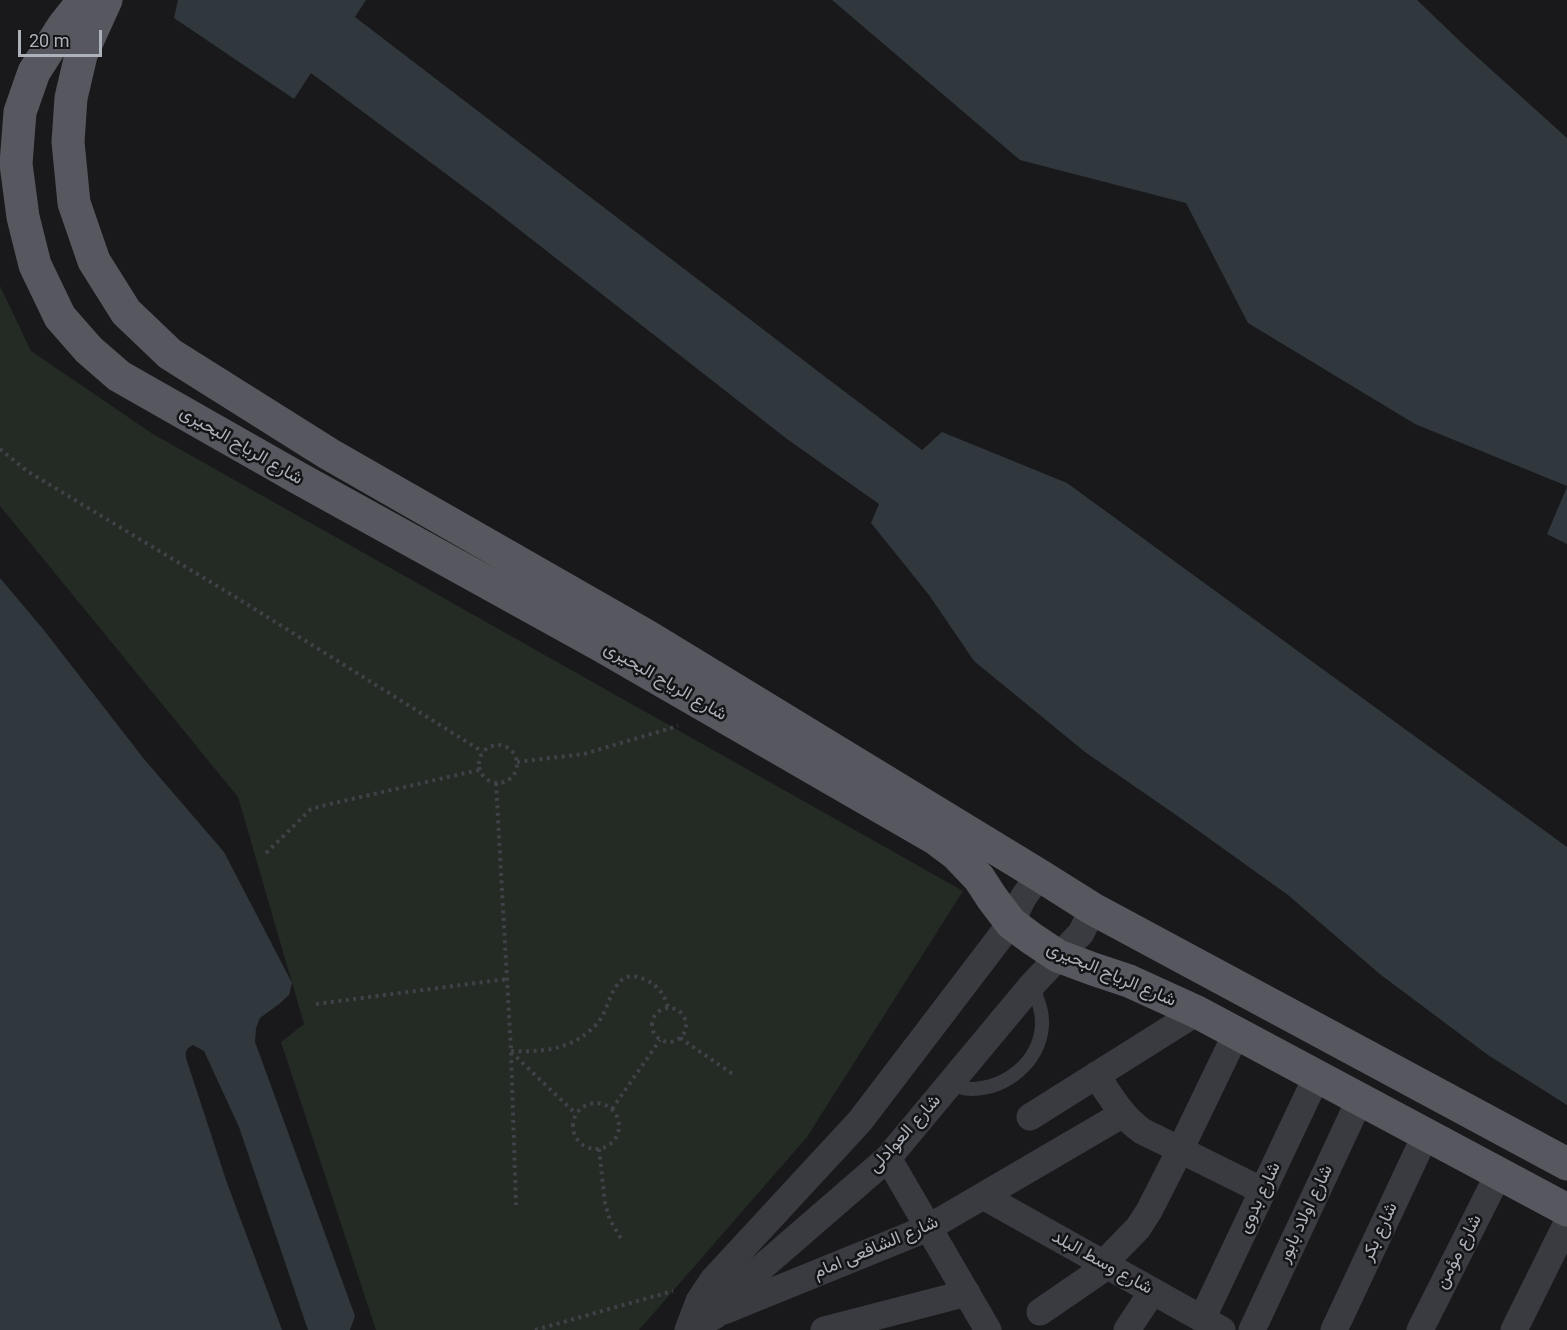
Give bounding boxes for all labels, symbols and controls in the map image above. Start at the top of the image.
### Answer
scale bar [21,18,105,56]
text: 20 m [29,30,69,51]
street label: شارع الرياح البحيرى [176,402,306,490]
street label: شارع الرياح البحيرى [600,638,730,726]
street label: شارع الرياح البحيرى [1043,938,1179,1012]
street label: شارع العوادلى [864,1090,946,1178]
street label: شارع بدوى [1234,1159,1286,1237]
street label: شارع اولاد بابور [1274,1162,1338,1266]
street label: شارع بكر [1357,1199,1403,1265]
street label: شارع مؤمن [1431,1211,1487,1293]
street label: شارع الشافعى امام [810,1212,942,1284]
street label: شارع وسط البلد [1048,1226,1156,1300]

